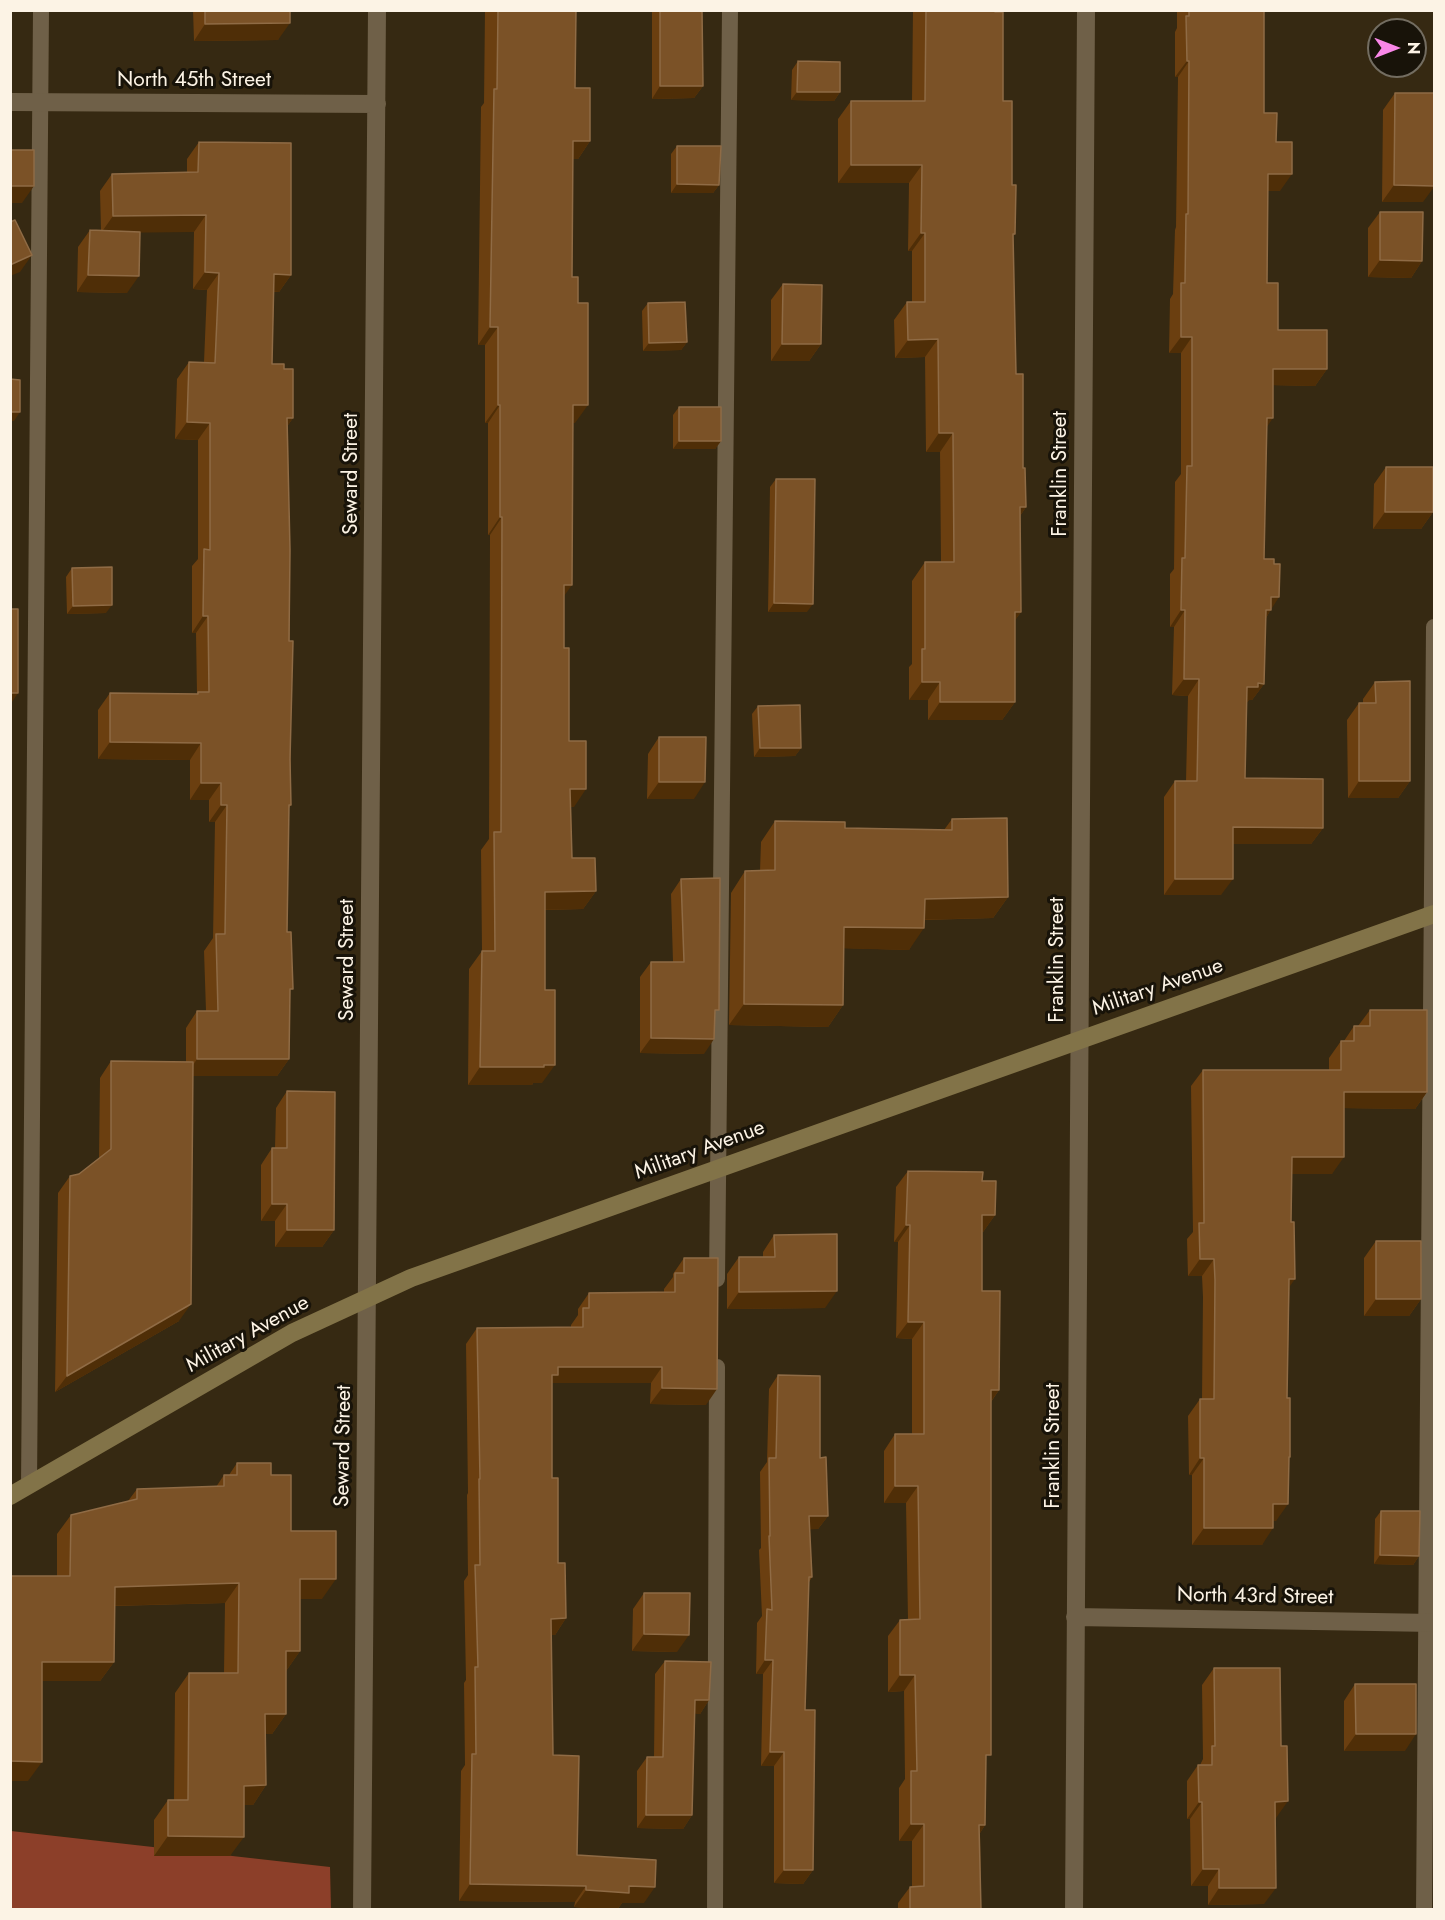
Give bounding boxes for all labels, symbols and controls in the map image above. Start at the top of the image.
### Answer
north arrow [1367,18,1427,78]
text: N [1402,42,1425,54]
street label: North 45th Street [117,68,271,94]
street label: Franklin Street [1048,411,1074,537]
street label: Seward Street [339,413,365,535]
street label: Franklin Street [1045,897,1071,1023]
street label: Seward Street [335,899,361,1021]
street label: Military Avenue [1089,954,1227,1022]
street label: Military Avenue [631,1116,769,1186]
street label: Military Avenue [182,1291,314,1379]
street label: Franklin Street [1041,1383,1067,1509]
street label: Seward Street [330,1385,358,1507]
street label: North 43rd Street [1176,1583,1334,1611]

